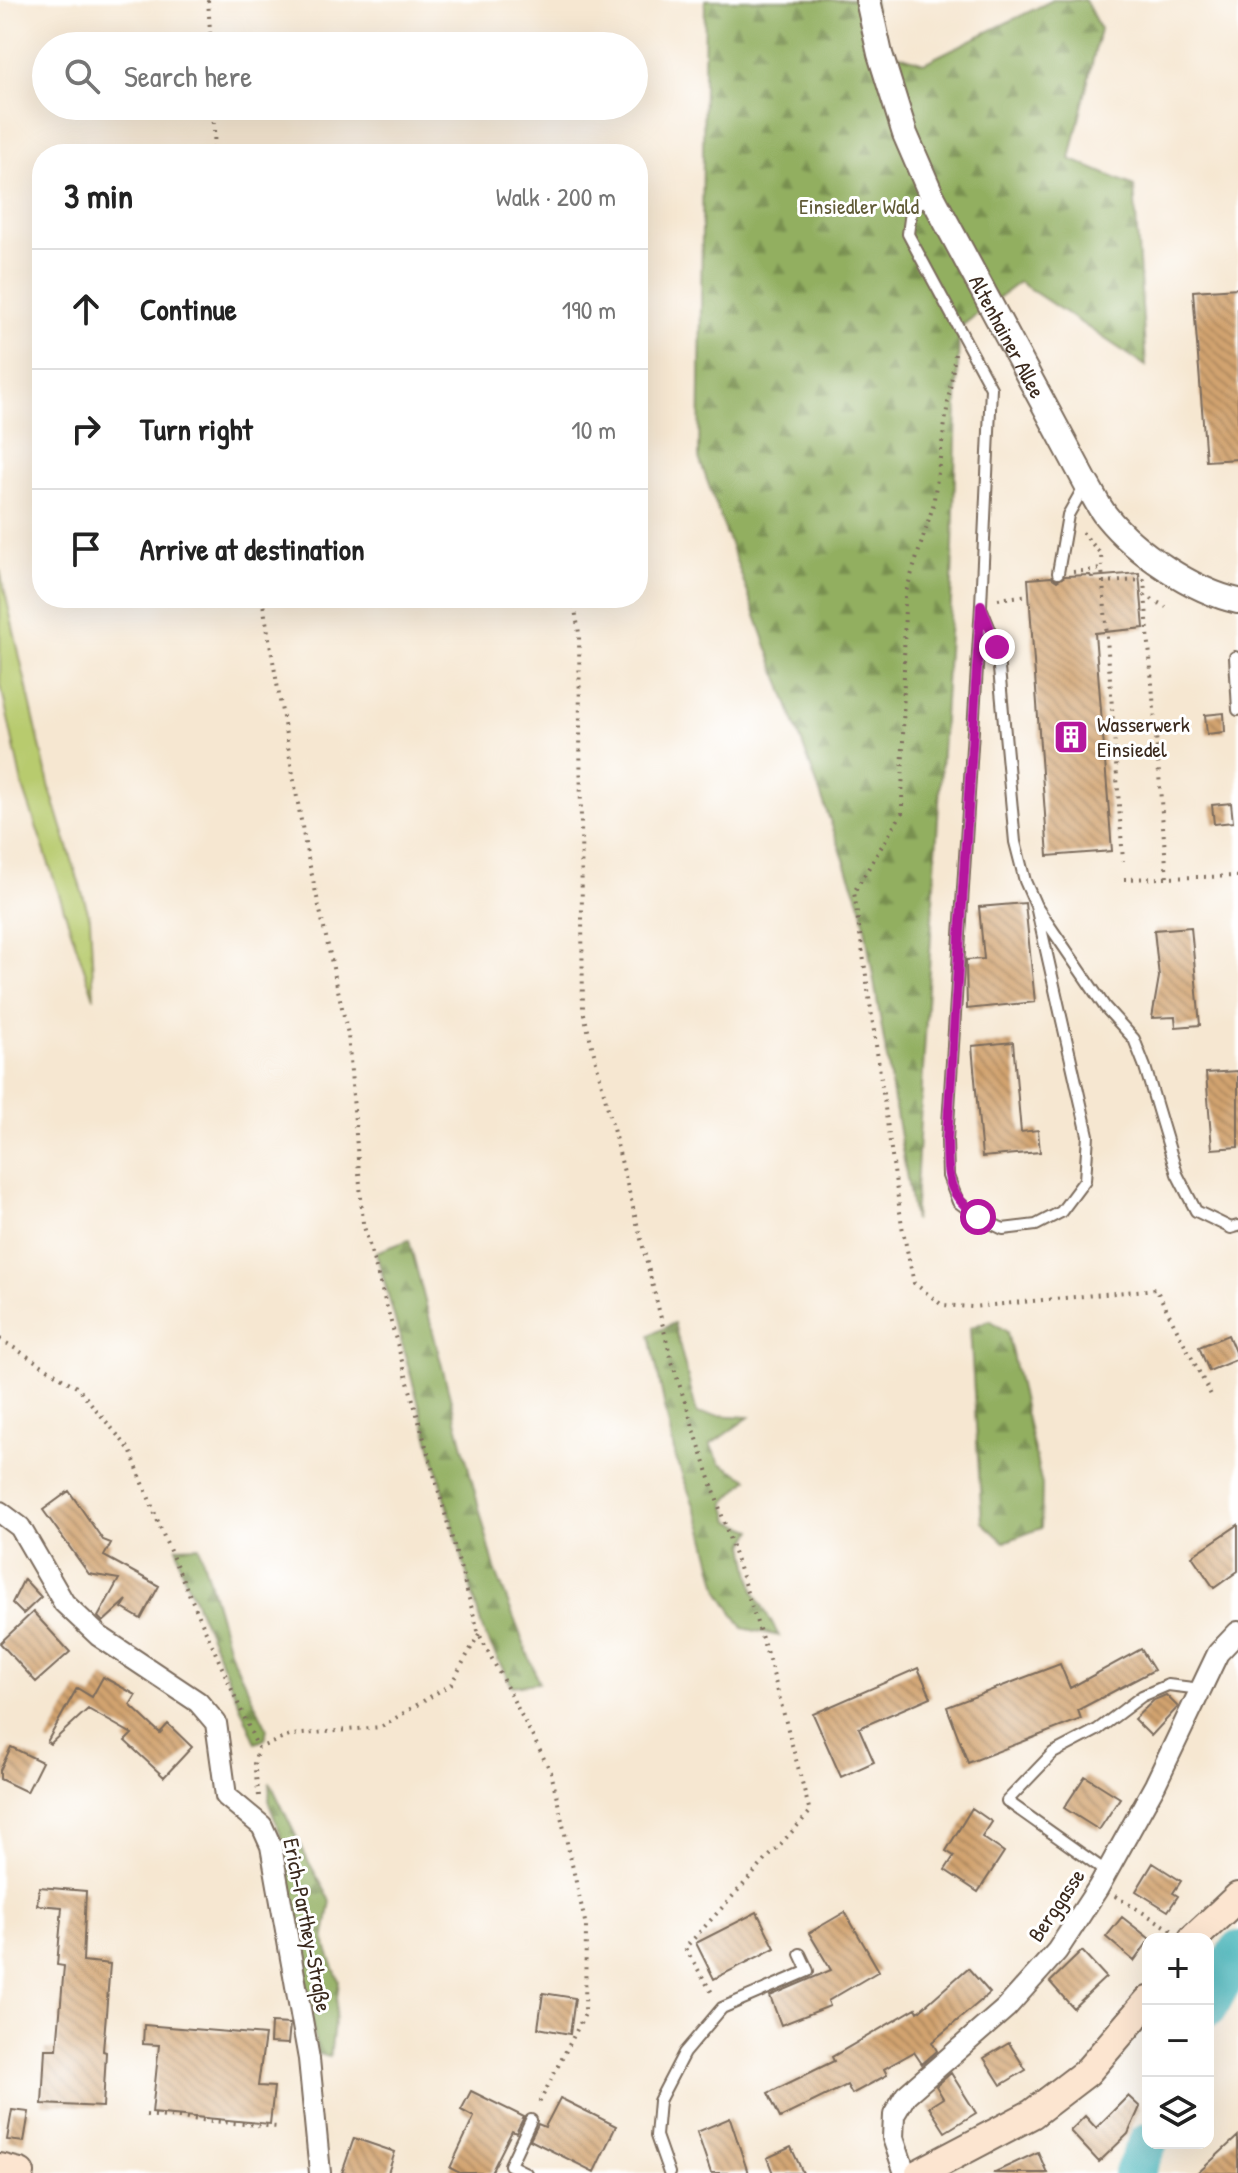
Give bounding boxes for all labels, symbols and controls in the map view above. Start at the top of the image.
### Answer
search box [32,32,648,120]
icon: search [60,54,104,98]
text: Search here [124,56,252,96]
text: 3 min [64,173,133,219]
text: Walk · 200 m [496,179,616,214]
park label: Einsiedler Wald [799,191,919,221]
street label: Altenhainer Allee [962,269,1053,403]
icon: ahead [64,287,108,331]
text: Continue [140,289,237,329]
text: 190 m [562,292,616,327]
icon: right [64,407,108,451]
text: Turn right [140,409,253,449]
text: 10 m [571,412,616,447]
icon: arrive [64,527,108,571]
text: Arrive at destination [140,529,365,569]
route end [979,629,1015,665]
place label: Wasserwerk Einsiedel [1097,709,1190,764]
building icon: Wasserwerk Einsiedel [1052,718,1090,756]
route start [960,1199,996,1235]
street label: Erich-Parthey-Straße [276,1836,340,2015]
street label: Berggasse [1021,1862,1092,1947]
map controls [1142,1933,1214,2149]
button: + [1142,1933,1214,2005]
button: − [1142,2005,1214,2077]
button: layers [1142,2077,1214,2149]

